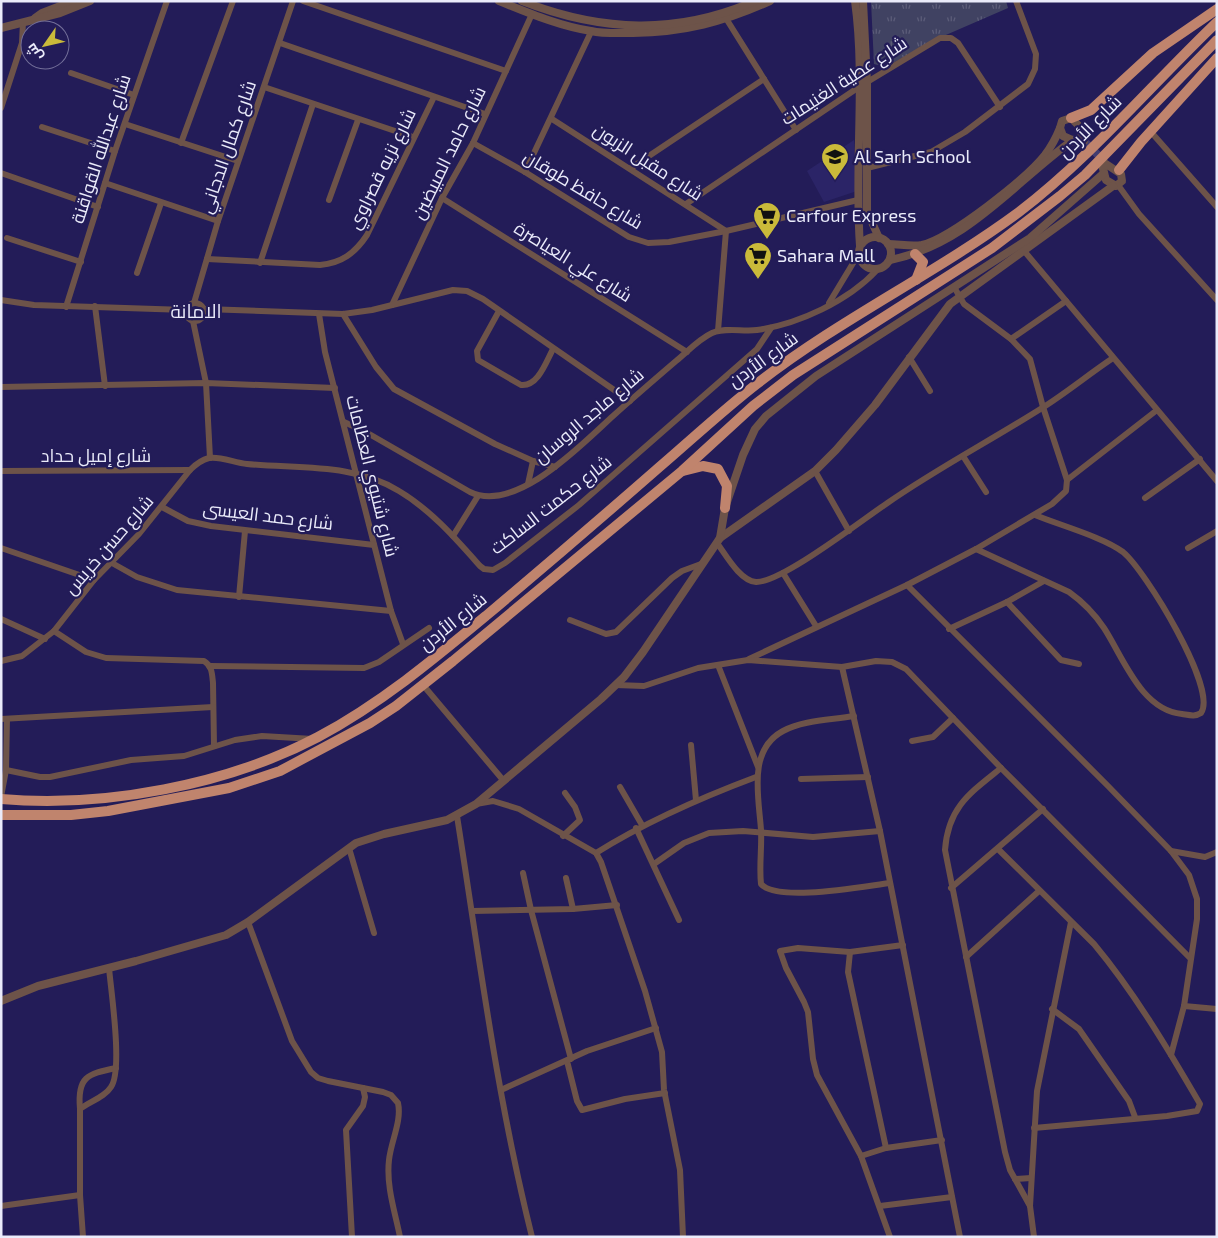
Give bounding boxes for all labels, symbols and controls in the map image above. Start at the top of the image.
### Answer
north arrow [20,20,70,70]
street label: شارع عطية الغنيمات [776,31,912,131]
text: ش [22,40,47,65]
street label: شارع عبدالله القواقنة [66,71,136,227]
street label: شارع كمال الدجاني [194,77,264,217]
street label: شارع حامد المبيضين [406,83,492,223]
street label: شارع الأردن [1053,90,1127,164]
street label: شارع نزيه قصراوي [342,105,423,234]
street label: شارع مقبل الزبون [589,118,707,206]
school or university icon: Al Sarh School [820,142,850,181]
street label: شارع حافظ طوقان [519,145,647,235]
place label: Al Sarh School [854,145,972,167]
supermarket icon: Carfour Express [752,201,782,240]
place label: Carfour Express [786,204,916,226]
street label: شارع علي العياصرة [509,216,636,309]
supermarket icon: Sahara Mall [743,241,773,280]
place label: Sahara Mall [777,244,875,266]
district label: الامانة [170,299,222,322]
street label: شارع الأردن [723,327,803,393]
street label: شارع ماجد الروسان [529,363,649,469]
street label: شارع شتيوي العظامات [338,393,404,560]
street label: شارع إميل حداد [41,444,151,468]
street label: شارع حكمت الساكت [485,450,617,560]
street label: شارع حسن خريس [59,490,159,600]
street label: شارع حمد العيسى [202,496,334,536]
street label: شارع الأردن [414,587,492,657]

